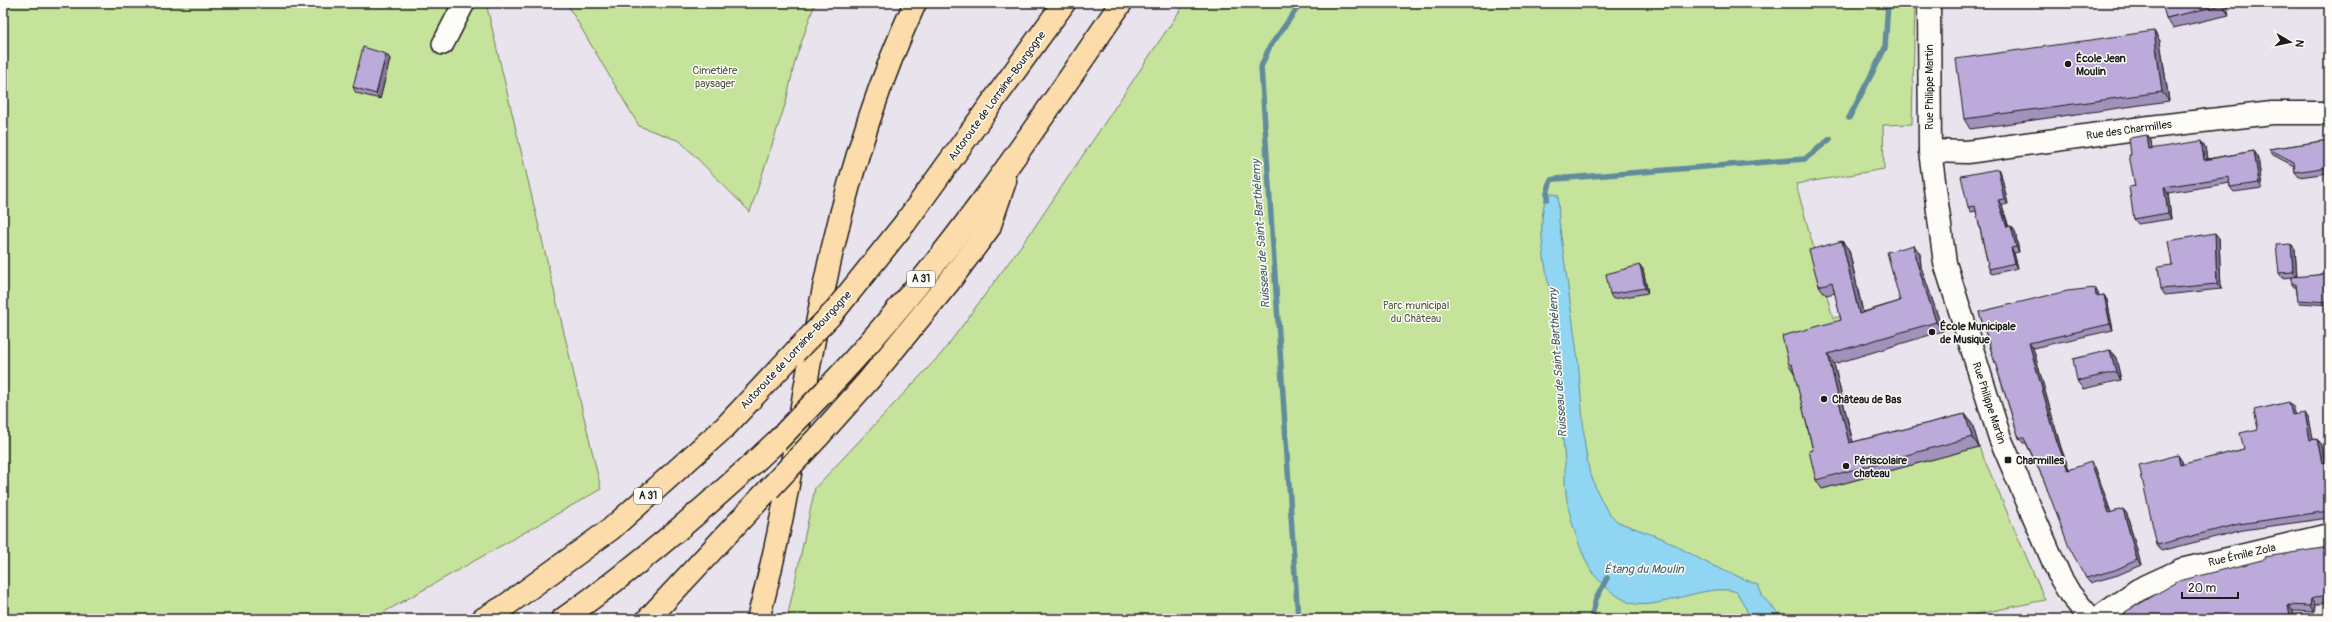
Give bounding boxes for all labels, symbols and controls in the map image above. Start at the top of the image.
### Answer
north arrow [2270,22,2310,62]
street label: Autoroute de Lorraine-Bourgogne [946,28,1049,163]
text: N [2292,39,2306,49]
street label: Rue Philippe Martin [1923,44,1936,130]
place label: École Jean Moulin [2076,51,2126,78]
marker: École Jean Moulin [2063,59,2073,69]
park label: Cimetière paysager [692,64,738,90]
street label: Rue des Charmilles [2085,118,2173,142]
water label: Ruisseau de Saint-Barthélemy [1248,157,1274,309]
road number: A 31 [907,271,935,287]
water label: Ruisseau de Saint-Barthélemy [1545,286,1571,438]
street label: Autoroute de Lorraine-Bourgogne [738,288,855,412]
park label: Parc municipal du Château [1383,299,1449,325]
place label: École Municipale de Musique [1940,319,2016,346]
marker: École Municipale de Musique [1927,327,1937,337]
street label: Rue Philippe Martin [1970,360,2008,446]
place label: Château de Bas [1832,393,1901,406]
marker: Château de Bas [1819,394,1829,404]
place label: Périscolaire chateau [1853,454,1908,480]
place label: Charmilles [2016,454,2064,467]
marker: Charmilles [2003,455,2013,465]
marker: Périscolaire chateau [1841,461,1851,471]
road number: A 31 [634,488,662,504]
street label: Rue Émile Zola [2207,541,2277,569]
water label: Étang du Moulin [1604,561,1685,577]
scale bar [2182,574,2238,600]
text: 20 m [2188,581,2217,596]

